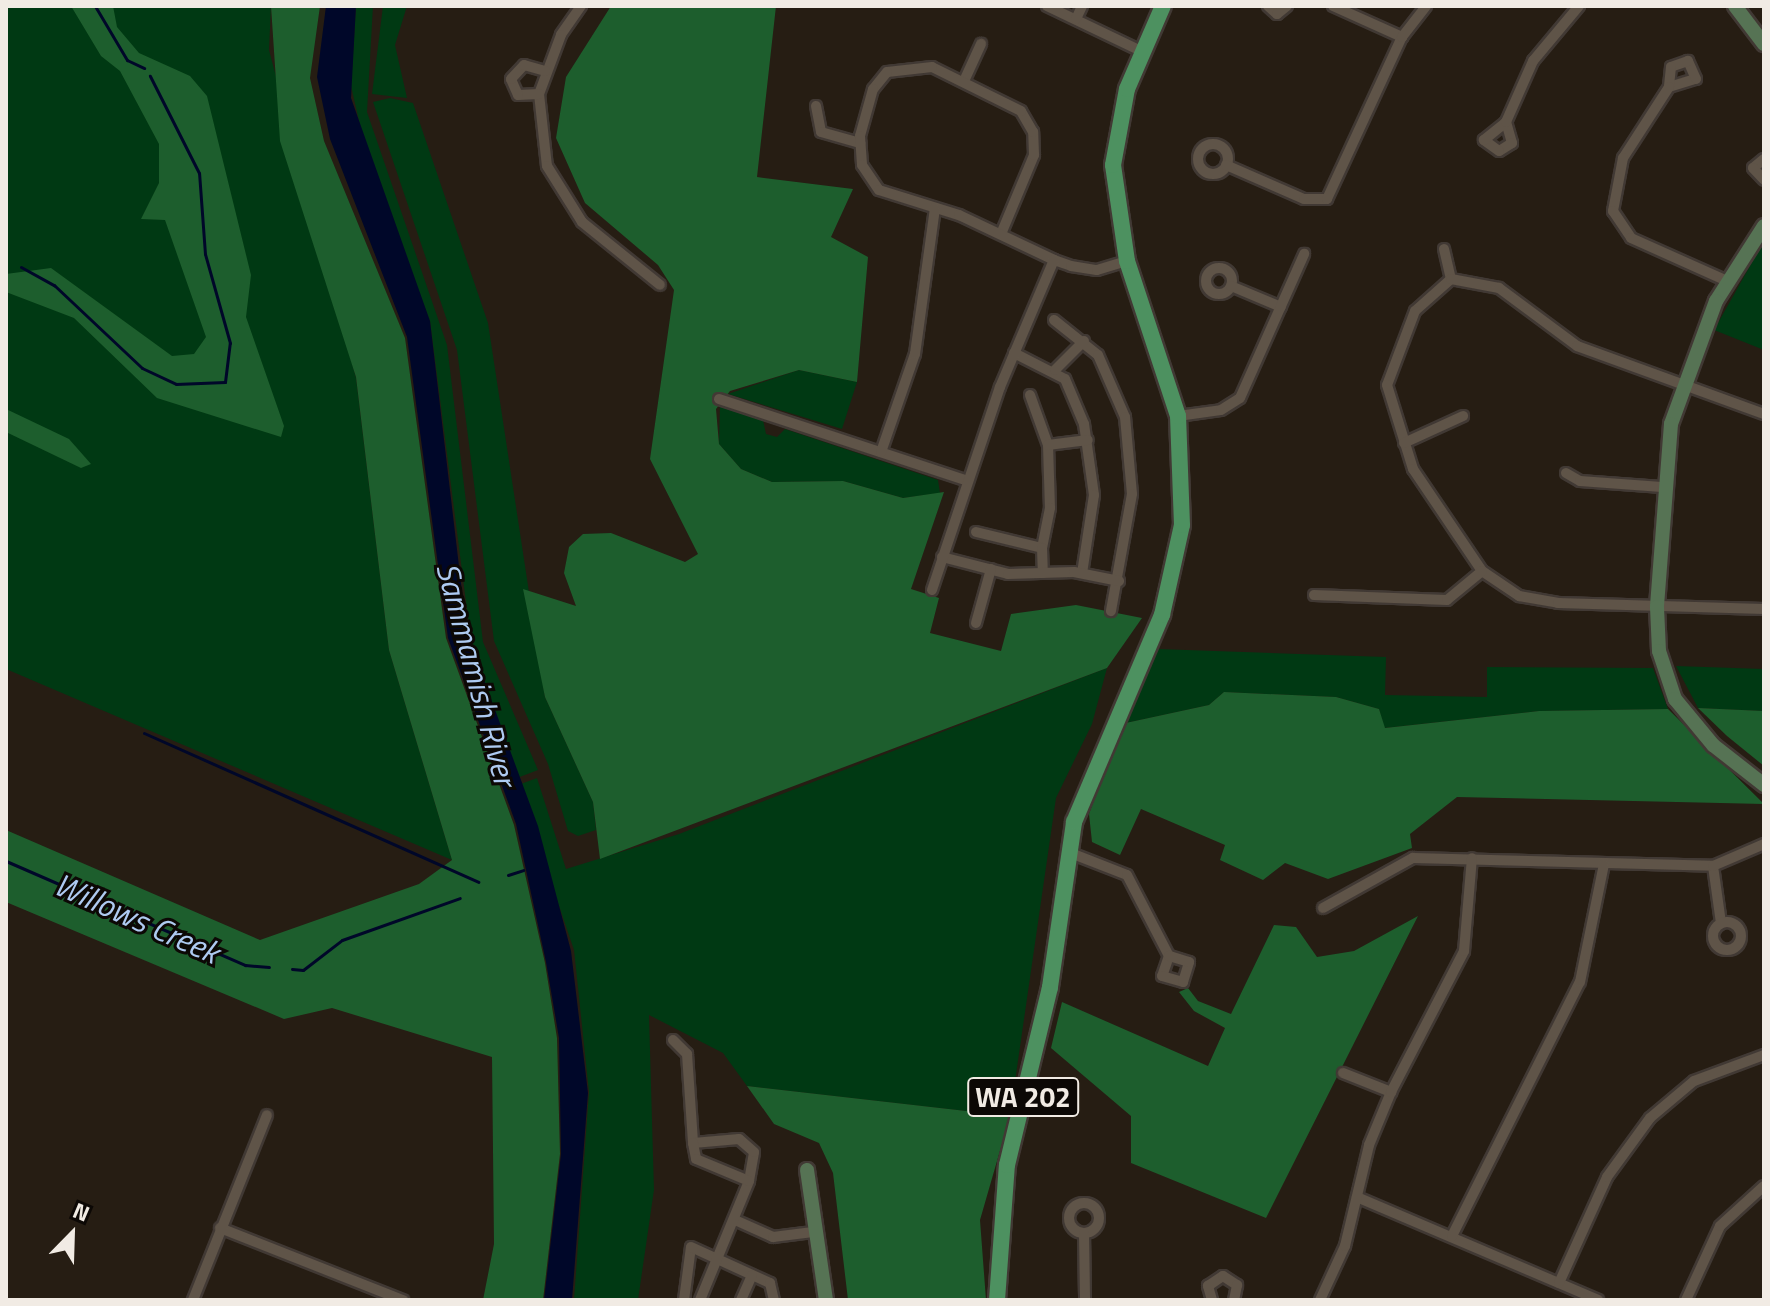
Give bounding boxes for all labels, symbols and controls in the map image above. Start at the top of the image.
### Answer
water label: Sammamish River [429,558,525,790]
water label: Willows Creek [49,865,225,971]
road number: WA 202 [967,1073,1079,1121]
text: N [68,1193,95,1231]
north arrow [32,1194,112,1274]

